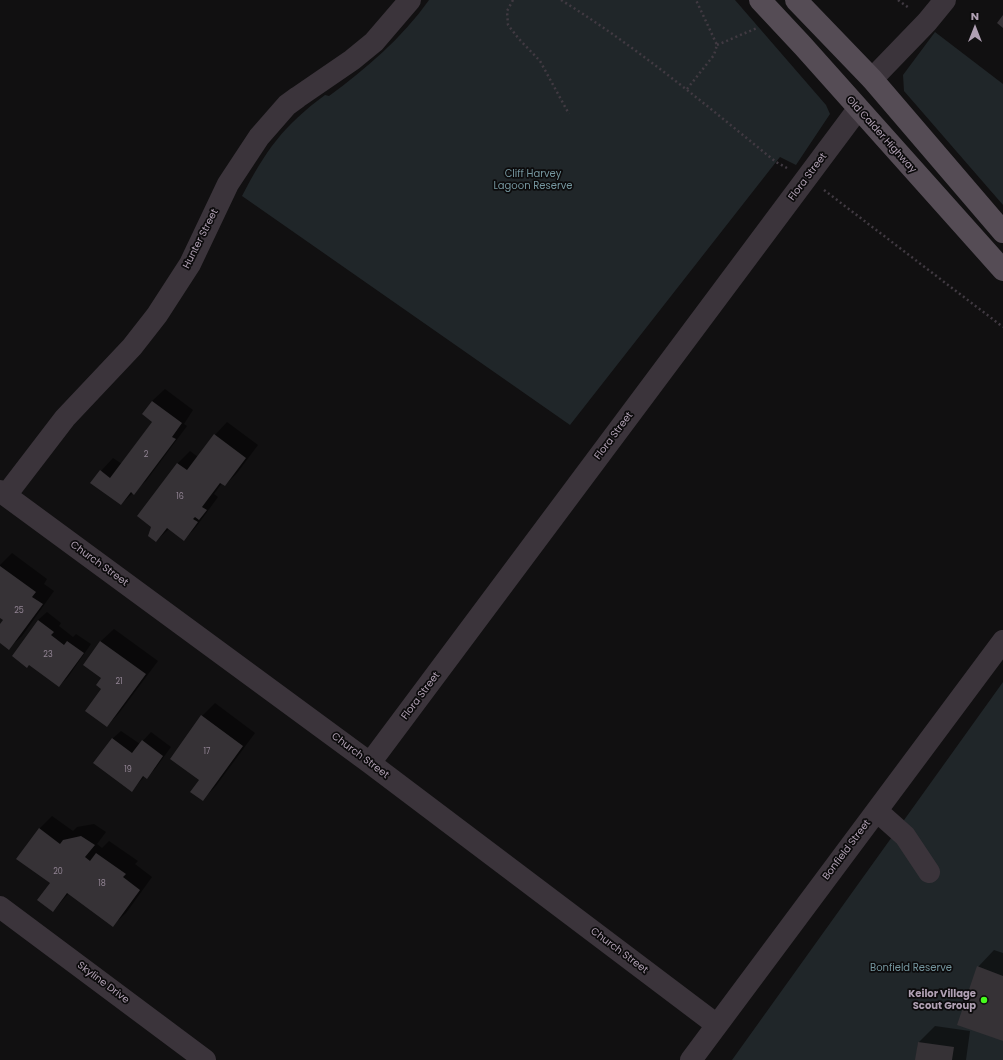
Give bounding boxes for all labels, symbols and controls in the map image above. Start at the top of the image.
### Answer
north arrow [955,8,995,48]
text: N [971,8,979,24]
street label: Old Calder Highway [843,94,919,176]
street label: Flora Street [786,151,830,203]
park label: Cliff Harvey Lagoon Reserve [494,168,572,192]
street label: Hunter Street [181,207,221,271]
street label: Flora Street [592,410,636,462]
house number: 2 [144,450,148,460]
house number: 16 [176,492,184,502]
street label: Church Street [68,539,130,589]
house number: 25 [14,606,24,616]
house number: 23 [43,650,53,660]
street label: Flora Street [399,670,443,722]
house number: 21 [115,677,123,687]
street label: Church Street [329,731,391,781]
house number: 17 [204,747,210,757]
house number: 19 [124,765,132,775]
street label: Bonfield Street [821,818,873,882]
house number: 20 [53,867,63,877]
house number: 18 [98,879,106,889]
street label: Church Street [588,926,650,976]
street label: Skyline Drive [75,960,131,1006]
park label: Bonfield Reserve [870,962,952,974]
place label: Keilor Village Scout Group [908,988,976,1012]
marker: Keilor Village Scout Group [979,995,989,1005]

